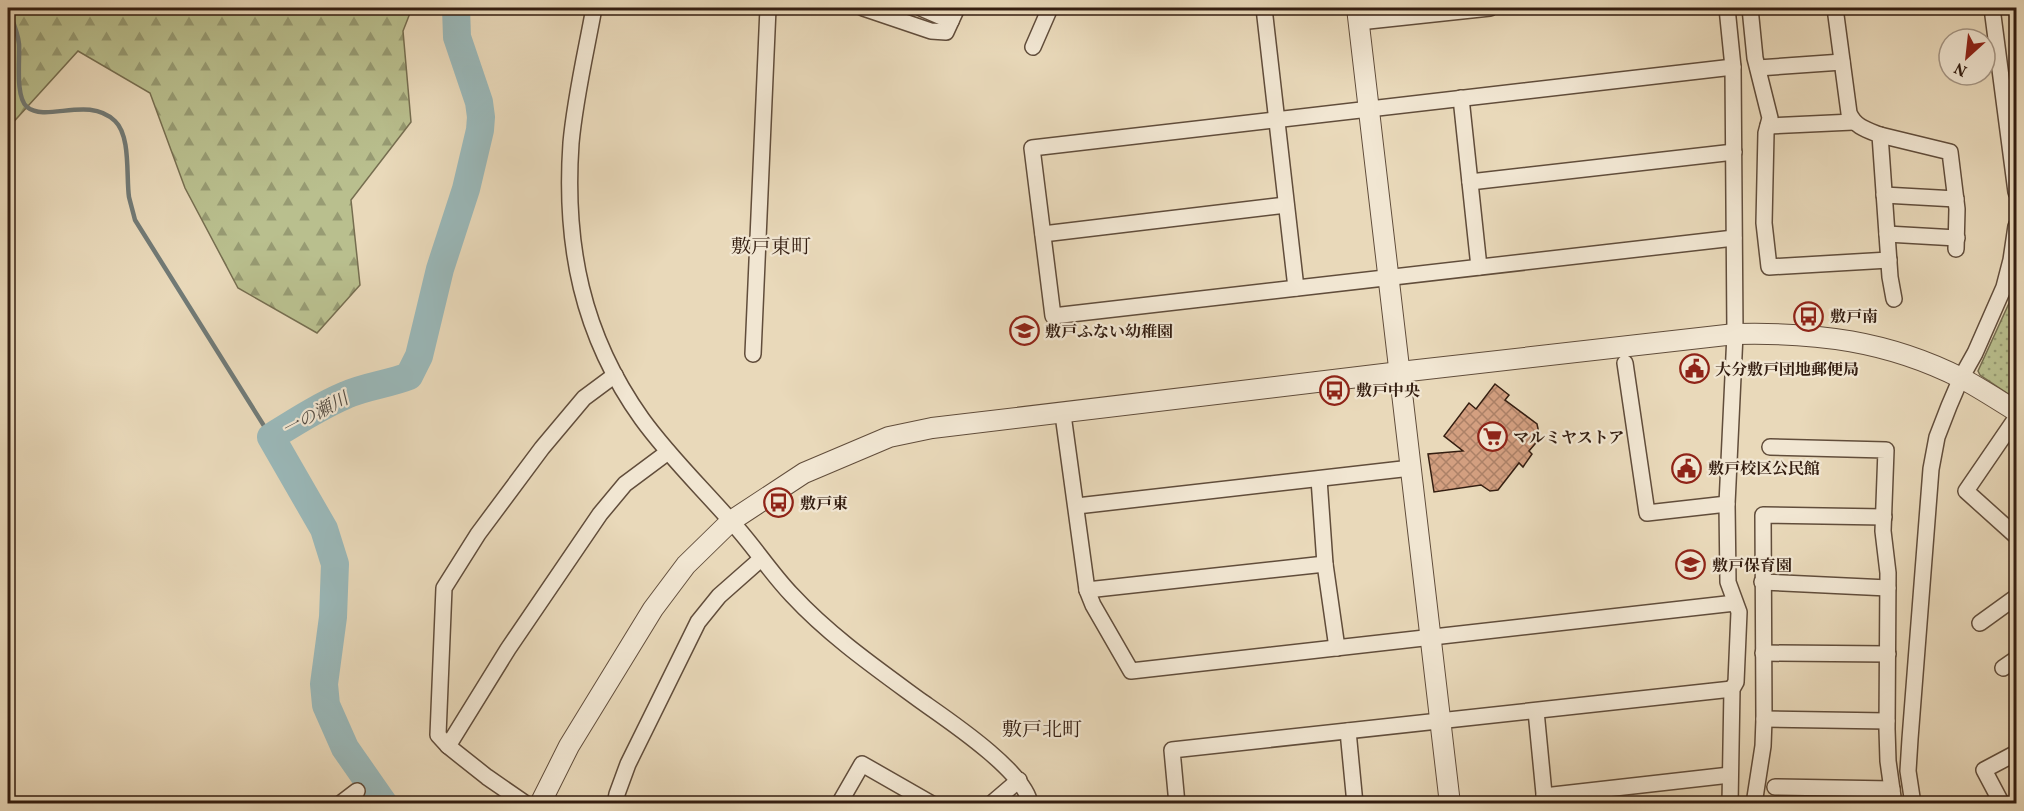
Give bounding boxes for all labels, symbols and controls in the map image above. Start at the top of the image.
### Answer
north arrow [1937,27,1997,87]
text: N [1951,56,1971,81]
district label: 敷戸東町 [731,234,811,262]
bus stop icon: 敷戸南 [1793,300,1825,332]
place label: 敷戸南 [1830,307,1878,329]
school or university icon: 敷戸ふない幼稚園 [1008,315,1040,347]
place label: 敷戸ふない幼稚園 [1045,322,1173,344]
public building icon: 大分敷戸団地郵便局 [1678,353,1710,385]
place label: 大分敷戸団地郵便局 [1715,360,1859,382]
bus stop icon: 敷戸中央 [1319,374,1351,406]
place label: 敷戸中央 [1356,381,1420,403]
water label: 一の瀬川 [278,386,355,443]
supermarket icon: マルミヤストア [1476,421,1508,453]
place label: マルミヤストア [1513,428,1624,450]
public building icon: 敷戸校区公民館 [1671,452,1703,484]
place label: 敷戸校区公民館 [1708,459,1820,481]
bus stop icon: 敷戸東 [763,487,795,519]
place label: 敷戸東 [800,494,848,516]
school or university icon: 敷戸保育園 [1675,549,1707,581]
place label: 敷戸保育園 [1712,556,1792,578]
district label: 敷戸北町 [1002,717,1082,745]

